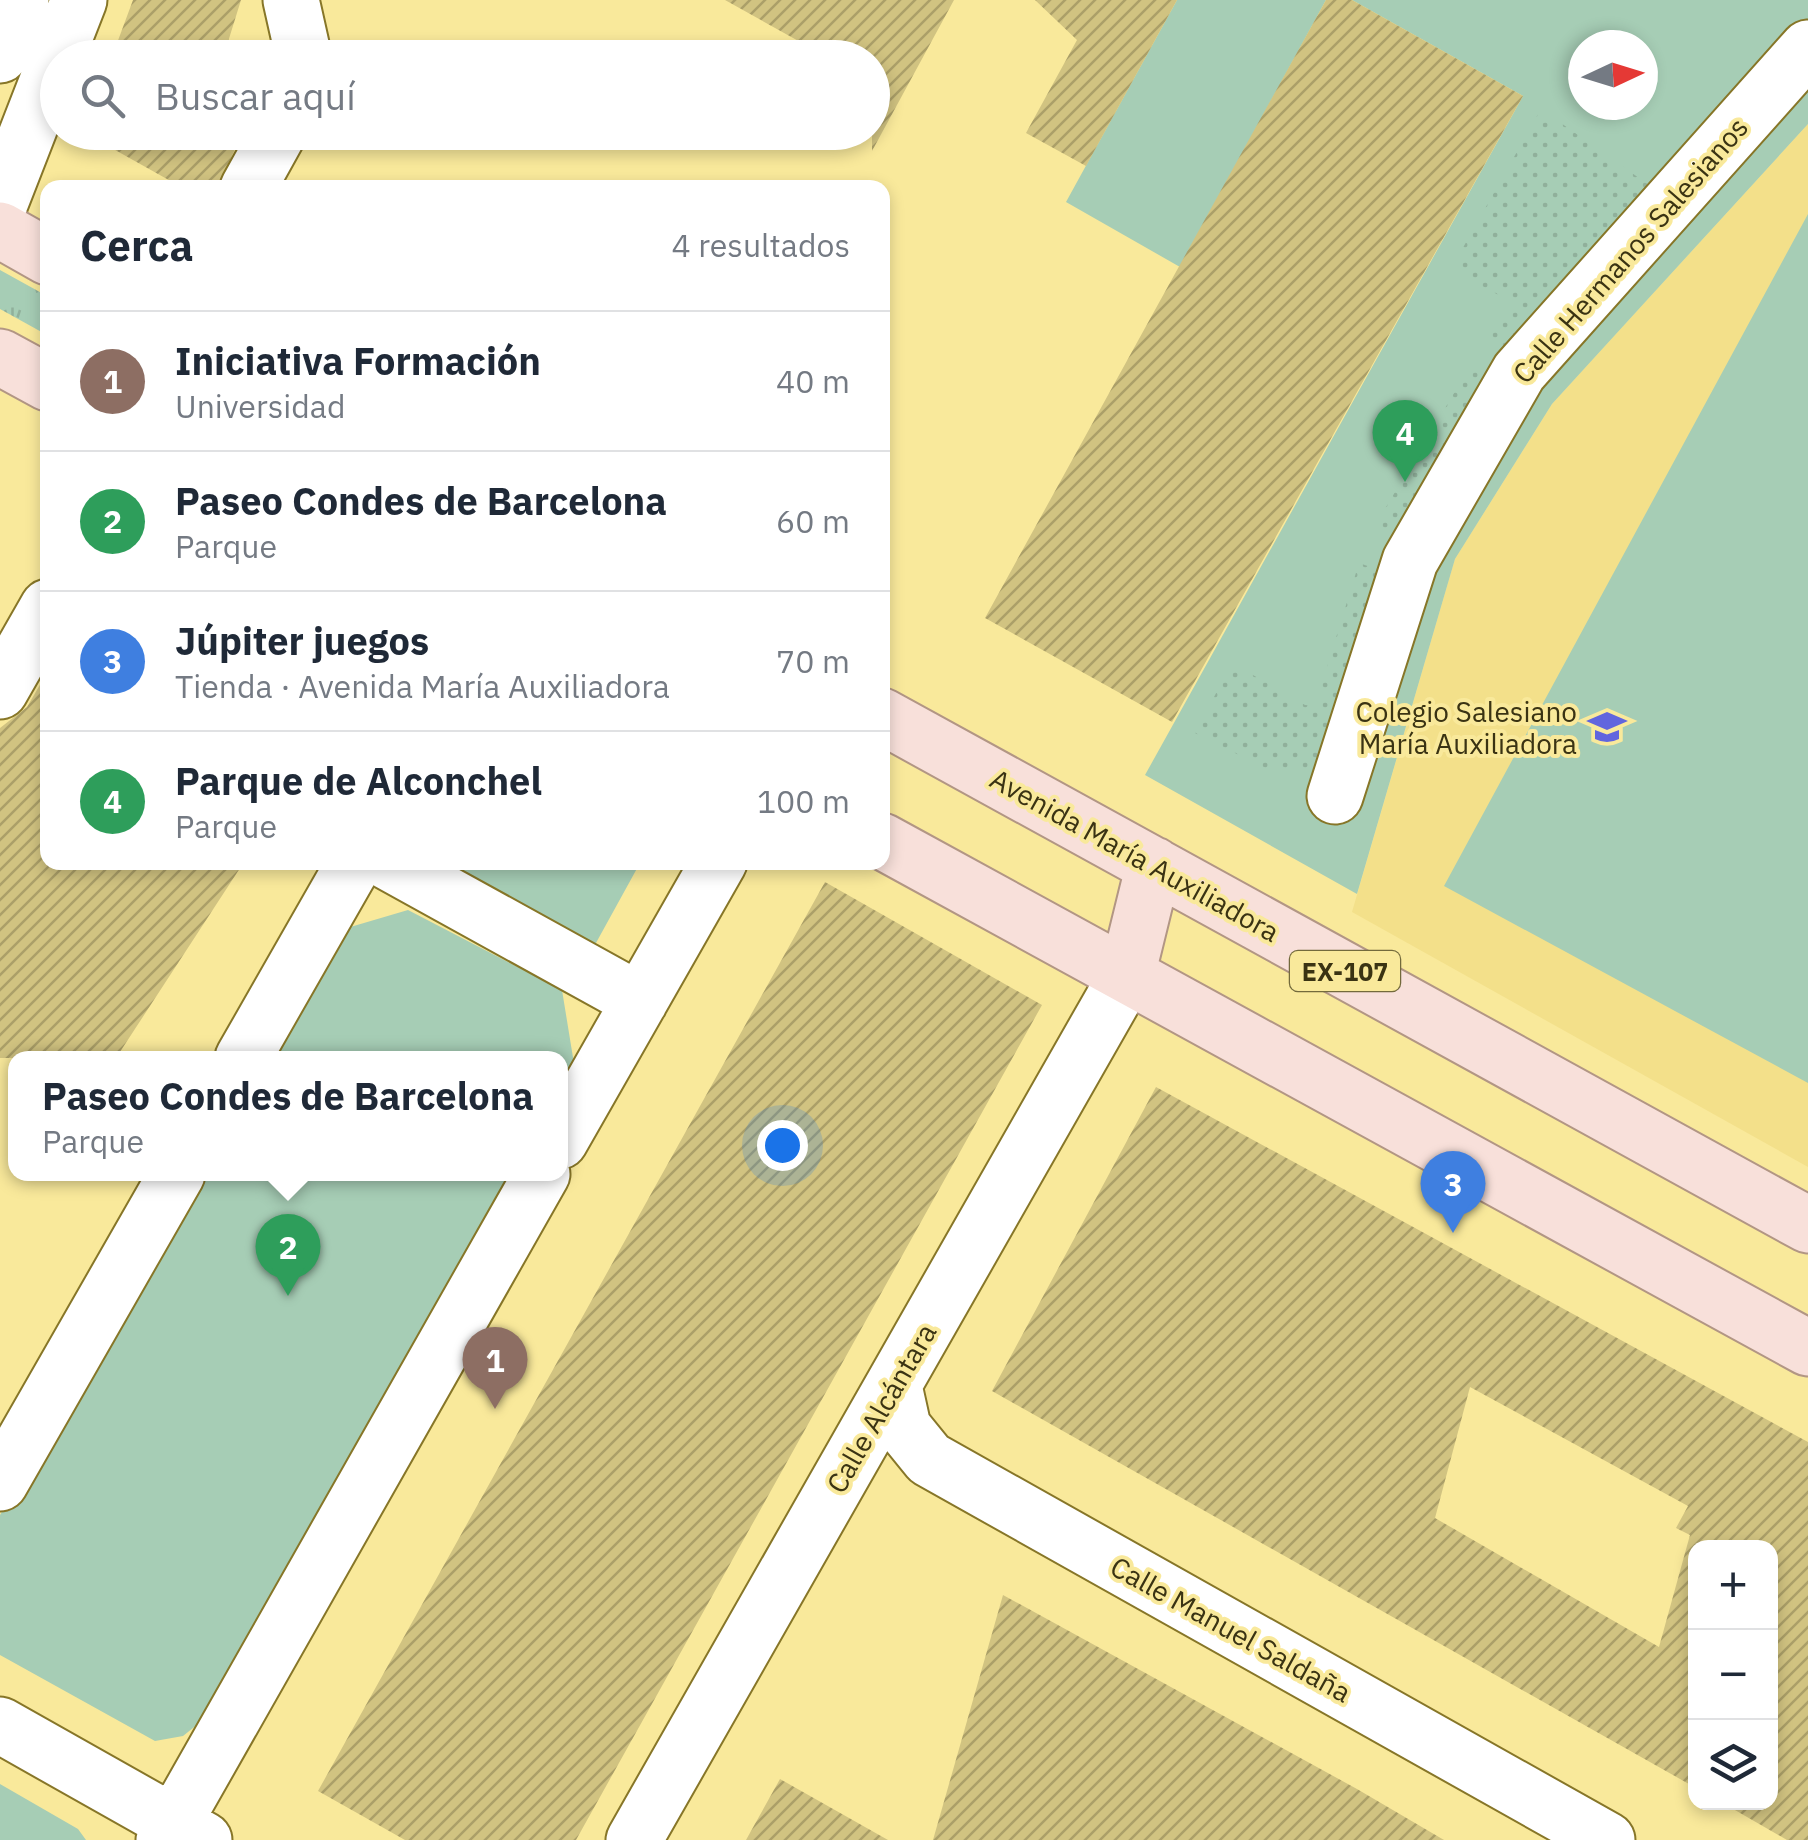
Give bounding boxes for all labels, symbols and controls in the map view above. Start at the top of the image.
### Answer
north arrow [1568,30,1658,120]
search box [40,40,890,150]
icon: search [75,68,130,123]
text: Buscar aquí [155,71,356,120]
street label: Calle Hermanos Salesianos [1504,109,1756,391]
text: Cerca [80,218,193,273]
text: 4 resultados [671,224,850,266]
text: Iniciativa Formación [175,336,541,385]
text: 1 [103,360,122,402]
text: 40 m [776,360,850,402]
text: Universidad [175,385,345,427]
pin: 4 [1372,400,1438,482]
text: Paseo Condes de Barcelona [175,476,667,525]
text: 2 [103,500,122,542]
text: 60 m [776,500,850,542]
text: Parque [175,525,277,567]
text: Júpiter juegos [175,616,429,665]
text: 3 [103,640,122,682]
text: 70 m [776,640,850,682]
text: Tienda · Avenida María Auxiliadora [175,665,670,707]
place label: Colegio Salesiano María Auxiliadora [1355,693,1577,762]
school or university icon: Colegio Salesiano María Auxiliadora [1586,706,1628,748]
text: Parque de Alconchel [175,756,542,805]
street label: Avenida María Auxiliadora [984,760,1286,950]
text: 4 [103,780,122,822]
text: 100 m [757,780,850,822]
text: Parque [175,805,277,847]
road number: EX-107 [1290,951,1400,991]
popup [8,1051,568,1181]
text: Paseo Condes de Barcelona [42,1071,534,1120]
text: Parque [42,1120,144,1162]
your location [757,1120,808,1171]
pin: 3 [1420,1150,1486,1233]
pin: 2 [256,1214,320,1296]
street label: Calle Alcántara [818,1317,944,1499]
pin: 1 [462,1326,528,1409]
map controls [1688,1540,1778,1810]
button: + [1688,1540,1778,1630]
street label: Calle Manuel Saldaña [1104,1548,1358,1711]
button: − [1688,1630,1778,1720]
button: layers [1688,1720,1778,1810]

